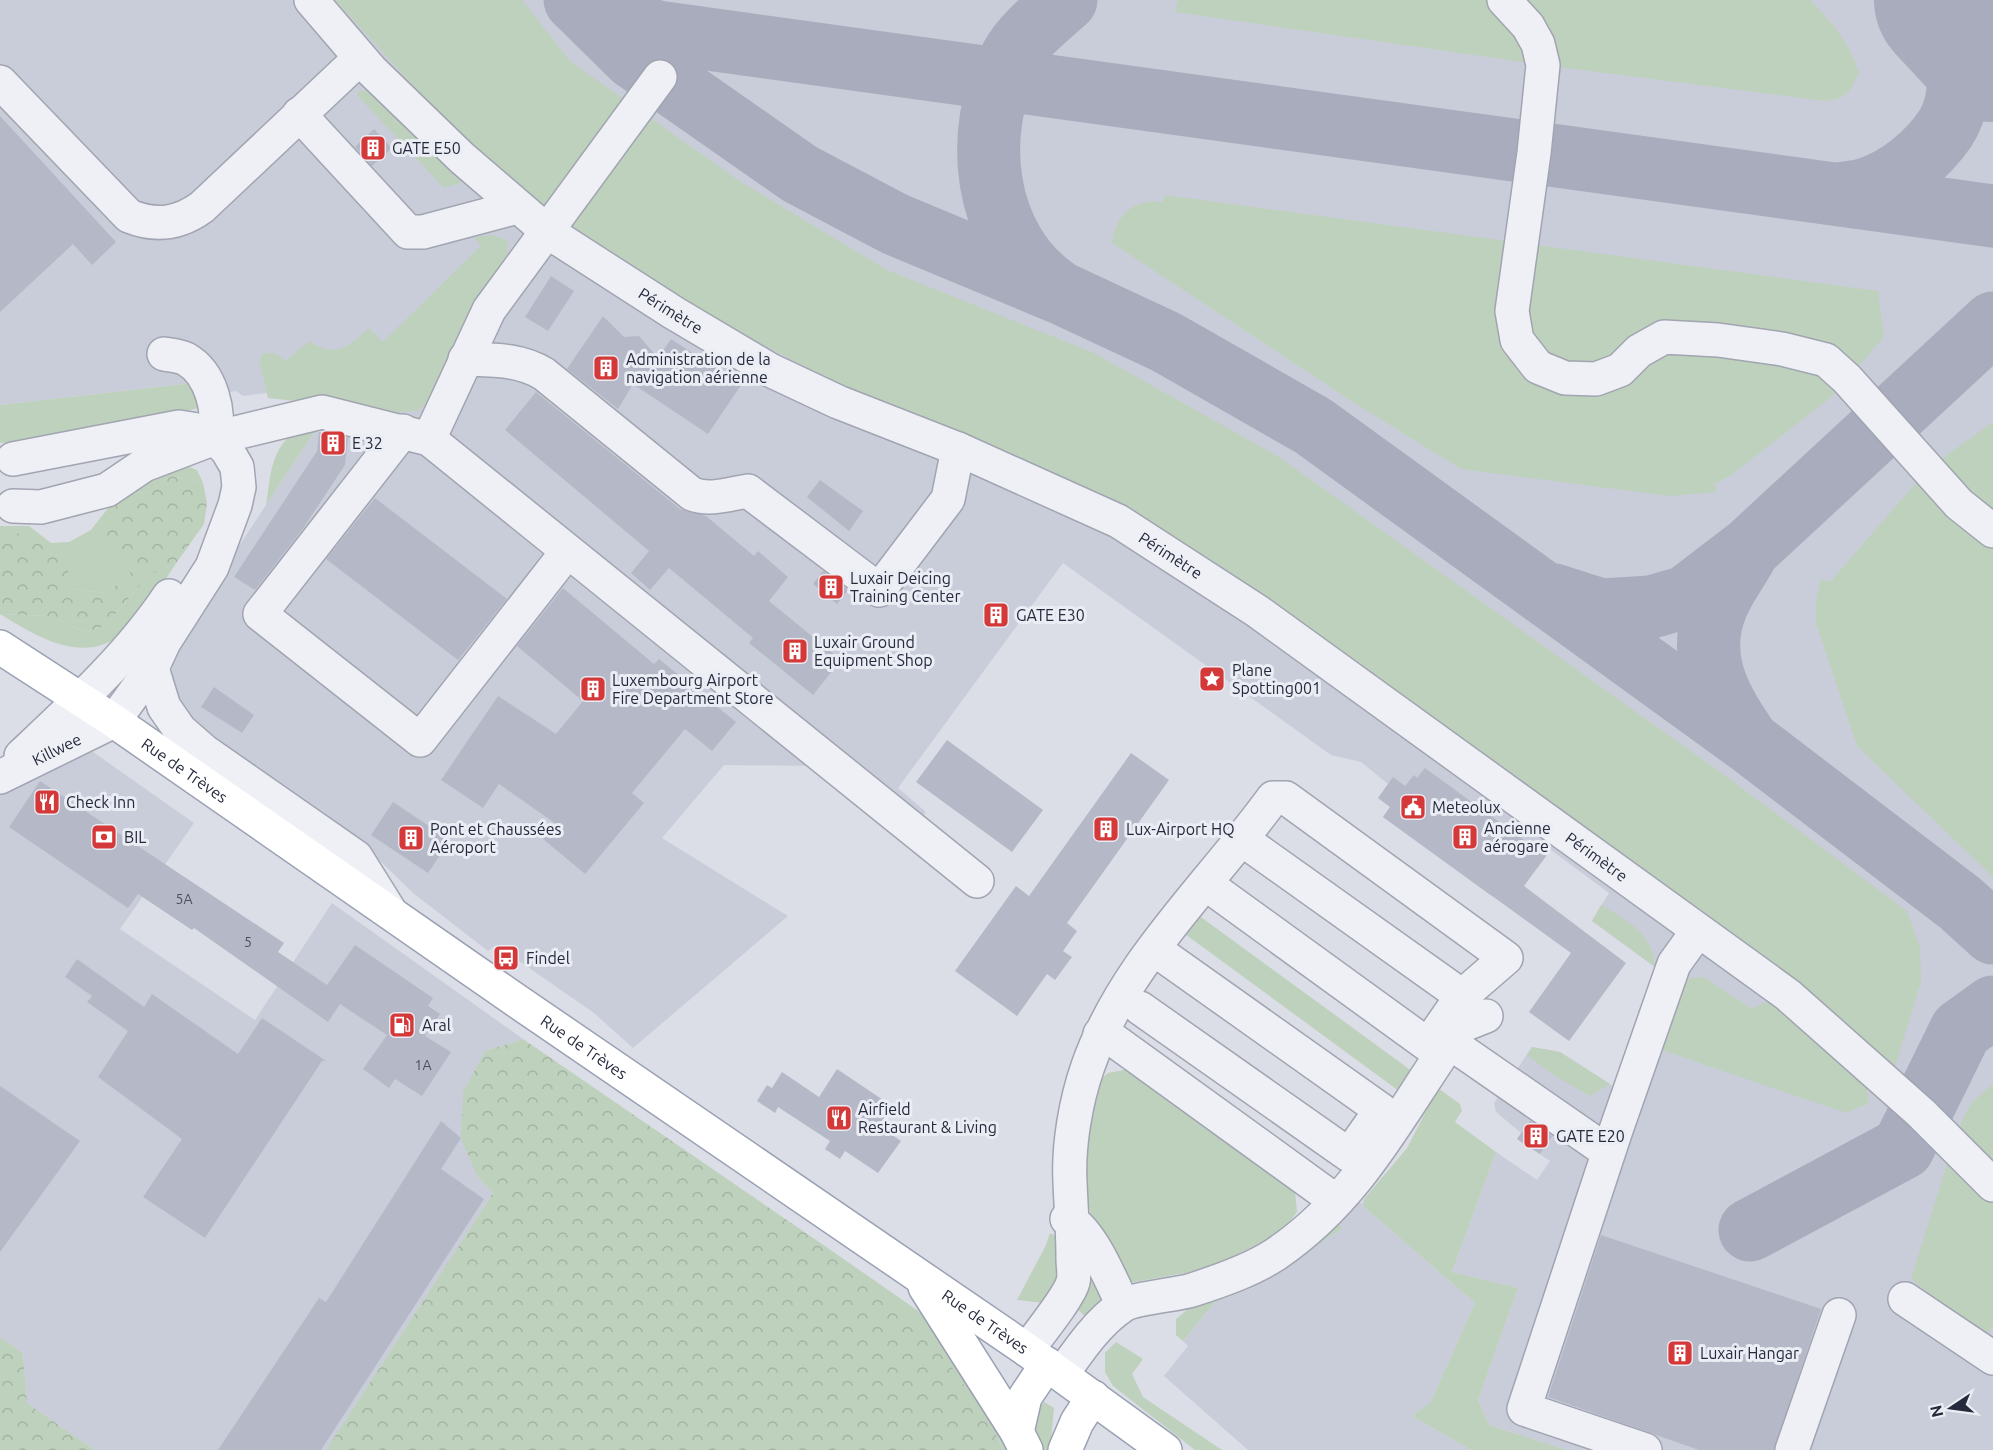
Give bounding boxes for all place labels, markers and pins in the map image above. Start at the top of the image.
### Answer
building icon: GATE E50 [358,133,388,163]
place label: GATE E50 [392,139,461,157]
place label: Administration de la navigation aérienne [626,350,771,386]
building icon: Administration de la navigation aérienne [591,353,621,383]
building icon: E 32 [318,428,348,458]
place label: E 32 [352,434,383,452]
place label: Luxair Deicing Training Center [850,569,960,605]
building icon: Luxair Deicing Training Center [816,572,846,602]
building icon: GATE E30 [981,600,1011,630]
place label: GATE E30 [1016,606,1085,624]
place label: Luxair Ground Equipment Shop [814,633,933,669]
building icon: Luxair Ground Equipment Shop [780,636,810,666]
place label: Plane Spotting001 [1232,661,1321,697]
place icon: Plane Spotting001 [1197,664,1227,694]
place label: Luxembourg Airport Fire Department Store [612,671,774,707]
building icon: Luxembourg Airport Fire Department Store [578,674,608,704]
restaurant icon: Check Inn [32,787,62,817]
public building icon: Meteolux [1398,792,1428,822]
place label: Check Inn [66,793,135,811]
place label: Meteolux [1432,798,1501,816]
building icon: Lux-Airport HQ [1091,814,1121,844]
place label: Ancienne aérogare [1484,819,1551,855]
place label: Pont et Chaussées Aéroport [430,820,561,856]
place label: Lux-Airport HQ [1126,820,1235,838]
bank icon: BIL [89,822,119,852]
building icon: Ancienne aérogare [1450,822,1480,852]
building icon: Pont et Chaussées Aéroport [396,823,426,853]
place label: BIL [124,828,146,846]
bus stop icon: Findel [491,943,521,973]
place label: Findel [526,949,570,967]
fuel station icon: Aral [387,1010,417,1040]
place label: Aral [422,1016,451,1034]
place label: Airfield Restaurant & Living [858,1100,997,1136]
restaurant icon: Airfield Restaurant & Living [824,1103,854,1133]
building icon: GATE E20 [1521,1121,1551,1151]
place label: GATE E20 [1556,1127,1625,1145]
building icon: Luxair Hangar [1665,1338,1695,1368]
place label: Luxair Hangar [1700,1344,1799,1362]

